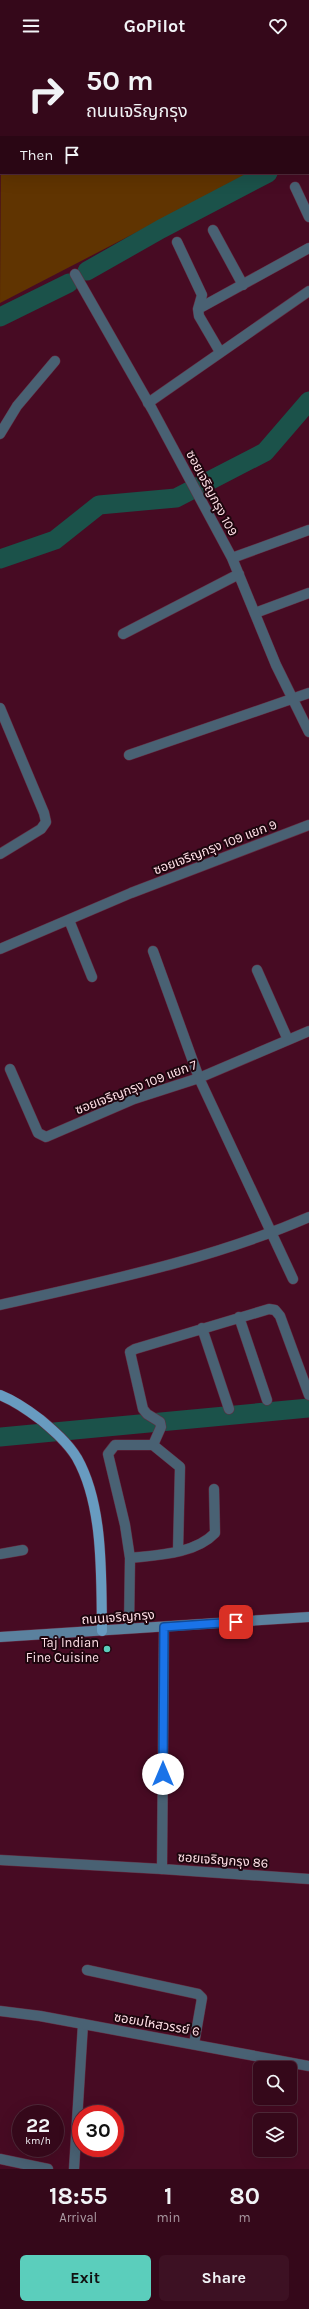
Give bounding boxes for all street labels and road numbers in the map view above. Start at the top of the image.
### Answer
street label: ซอยเจริญกรุง 109 [183,448,241,538]
street label: ซอยเจริญกรุง 109 แยก 9 [151,817,279,877]
street label: ซอยเจริญกรุง 109 แยก 7 [73,1057,199,1117]
street label: ถนนเจริญกรุง [81,1607,155,1627]
street label: ซอยเจริญกรุง 86 [177,1849,269,1871]
street label: ซอยมไหสวรรย์ 6 [113,2009,201,2039]

